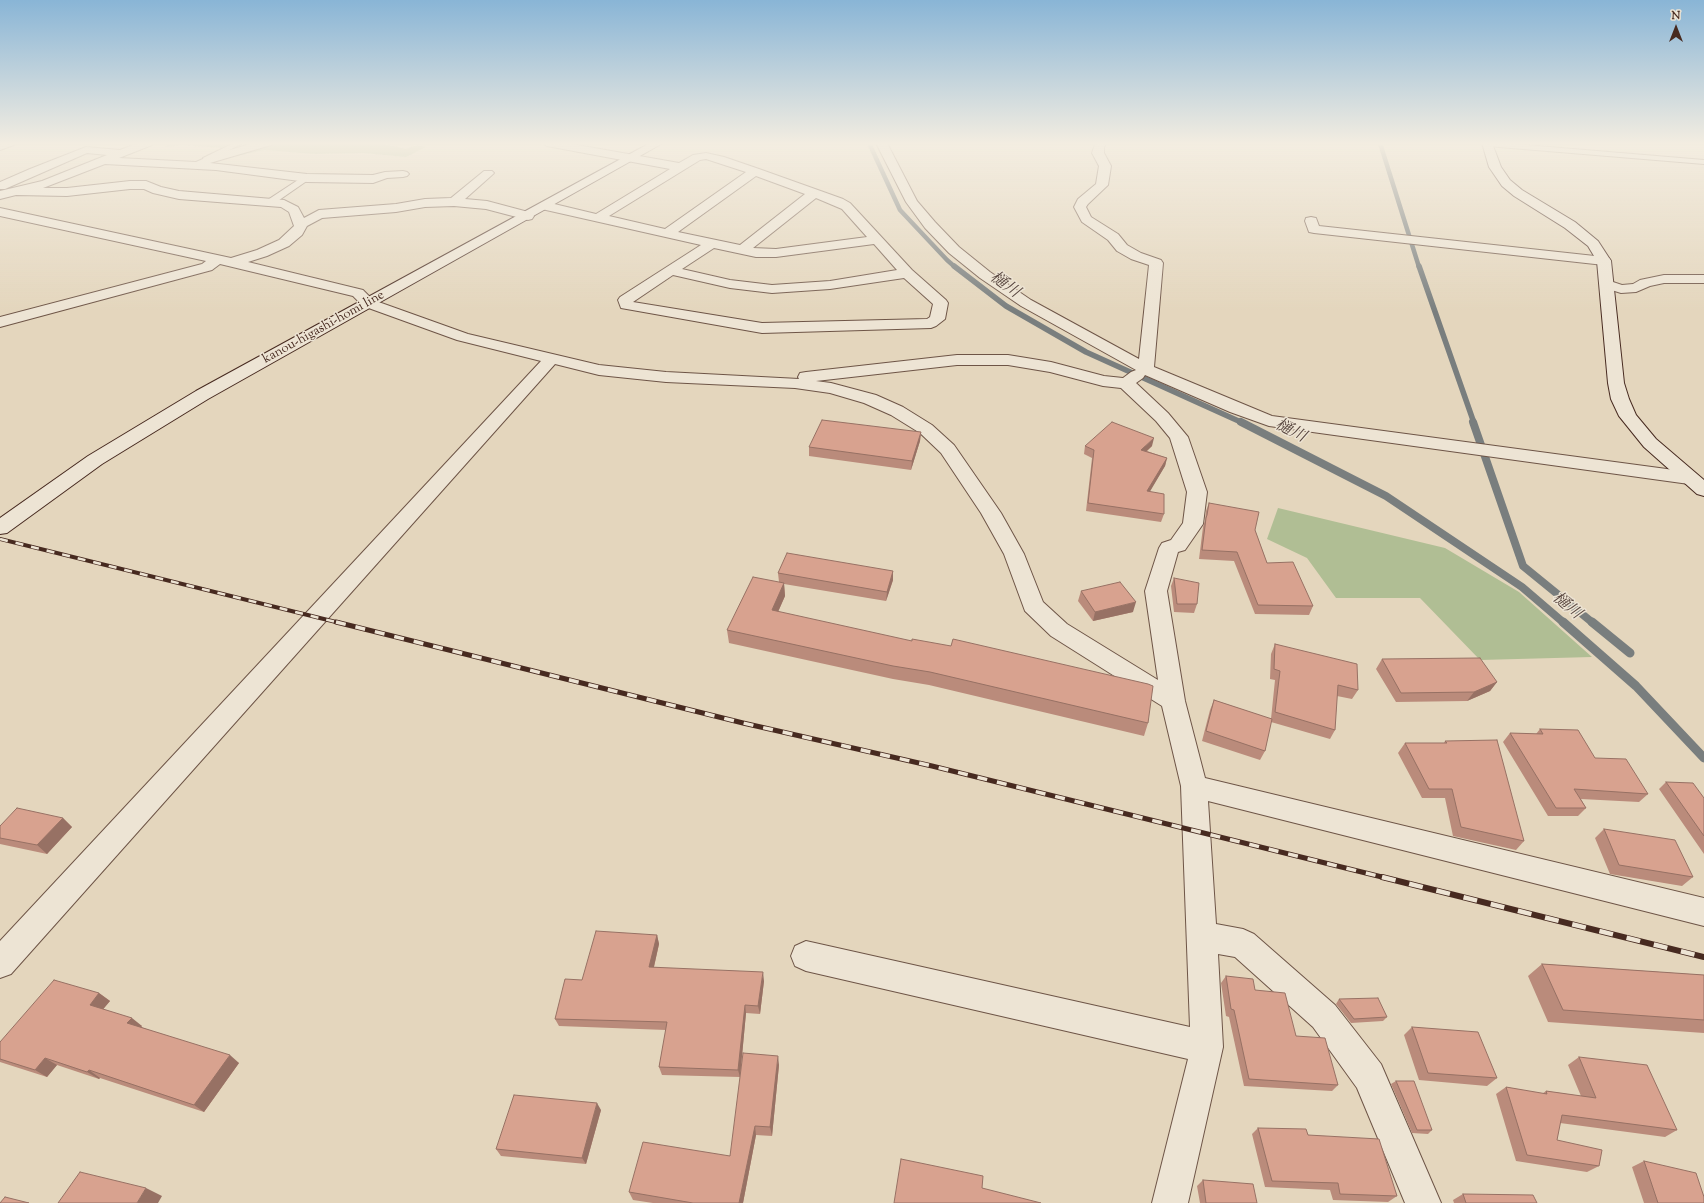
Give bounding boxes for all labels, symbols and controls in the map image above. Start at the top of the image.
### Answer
north arrow [1656,8,1696,48]
text: N [1672,8,1680,24]
water label: 樋川 [985,269,1023,303]
street label: kanou-higashi-homi line [260,288,388,368]
water label: 樋川 [1271,416,1309,448]
water label: 樋川 [1548,589,1584,625]

